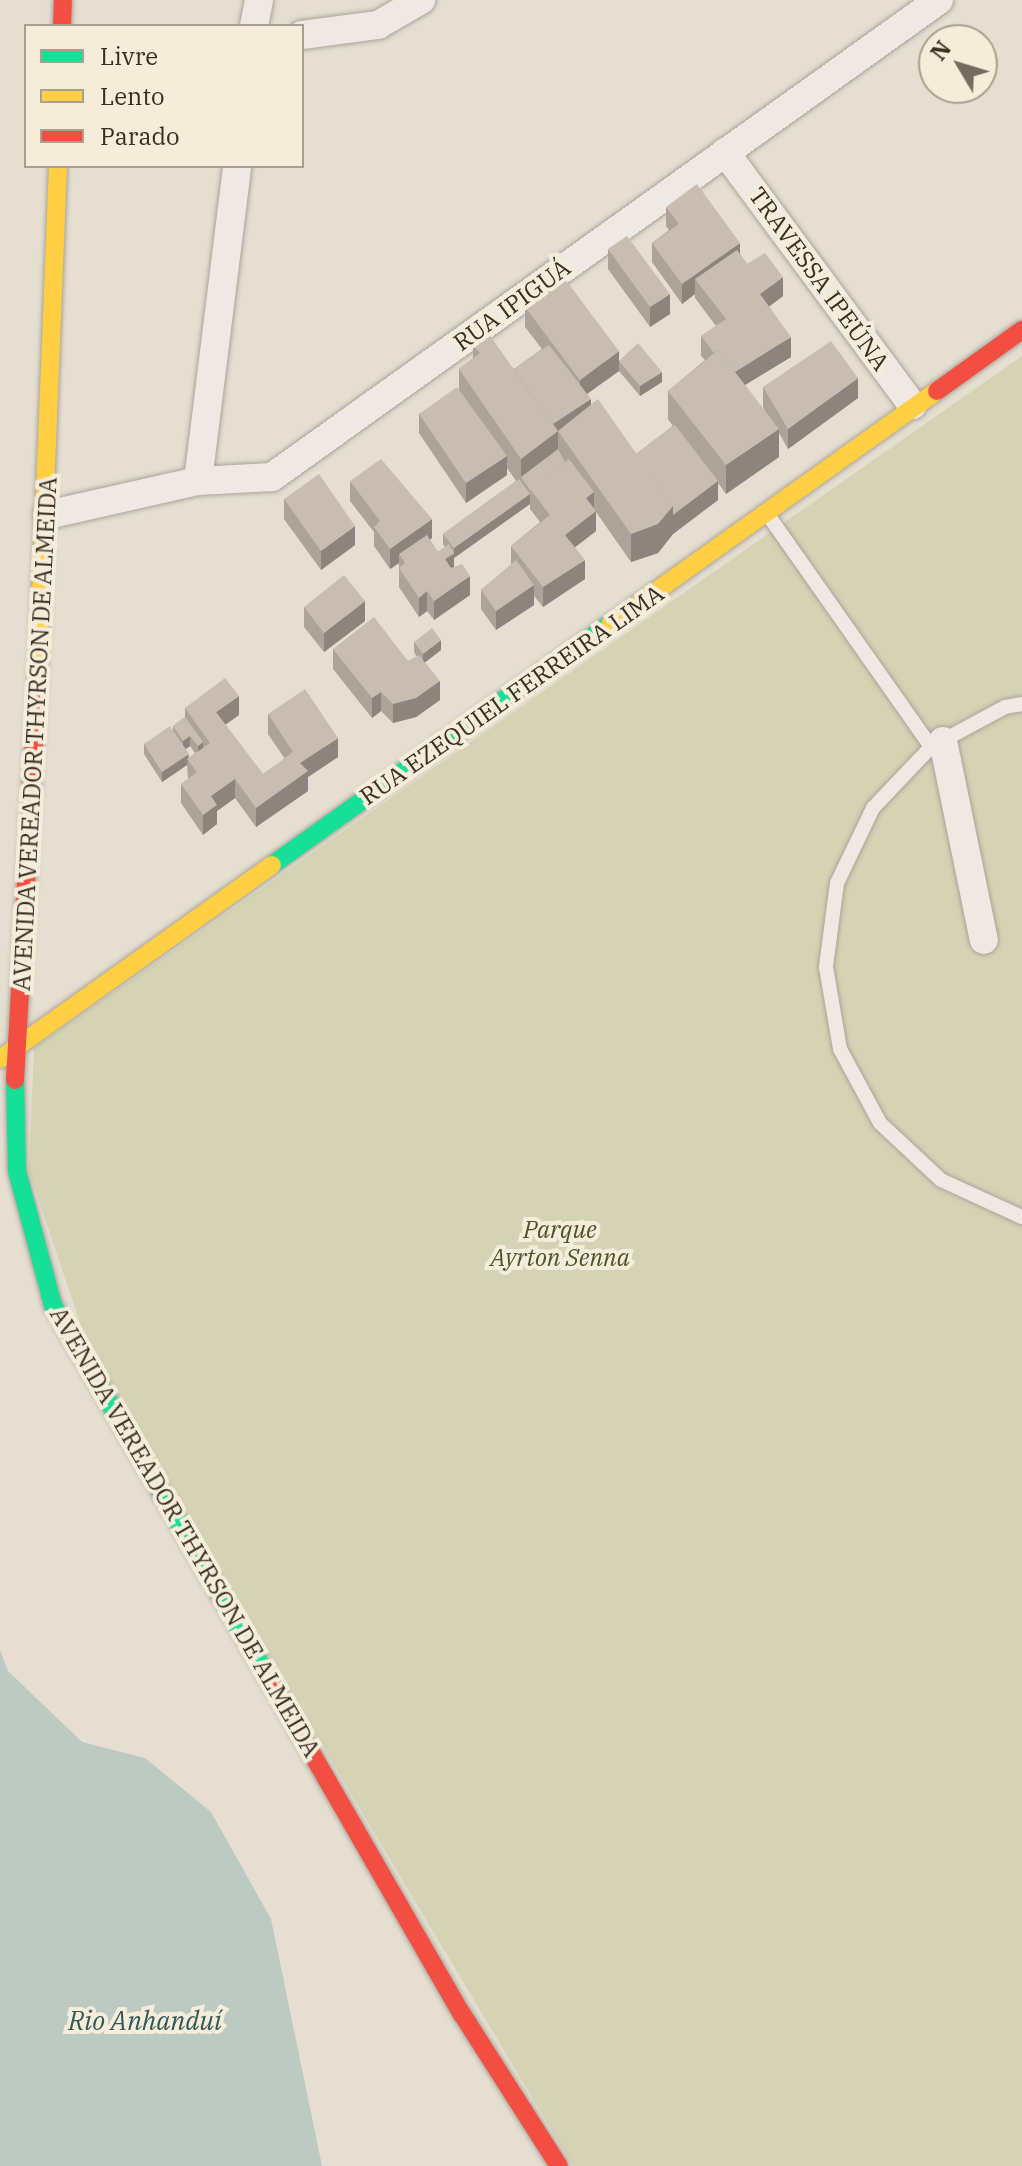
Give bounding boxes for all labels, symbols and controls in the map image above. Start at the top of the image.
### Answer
legend [24,24,304,168]
north arrow [918,24,998,104]
text: N [923,34,957,66]
text: Livre [100,40,158,72]
text: Lento [100,80,164,112]
text: Parado [100,120,180,152]
street label: TRAVESSA IPEÚNA [743,182,895,376]
street label: RUA IPIGUÁ [448,253,576,357]
street label: AVENIDA VEREADOR THYRSON DE ALMEIDA [7,476,63,992]
street label: RUA EZEQUIEL FERREIRA LIMA [355,579,669,811]
park label: Parque Ayrton Senna [490,1216,630,1272]
street label: AVENIDA VEREADOR THYRSON DE ALMEIDA [44,1302,326,1762]
water label: Rio Anhanduí [68,2005,222,2037]

